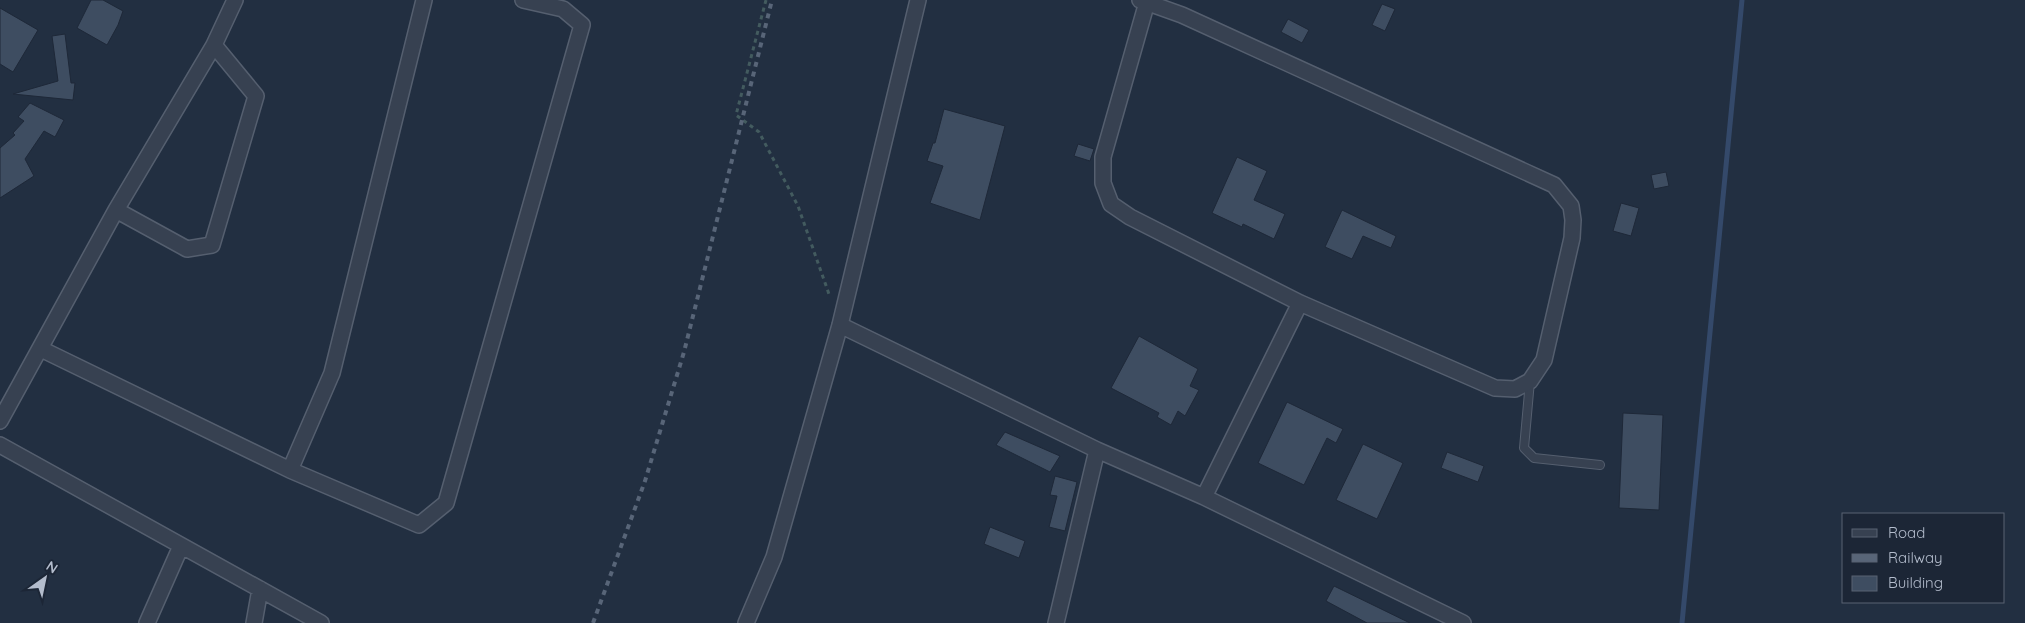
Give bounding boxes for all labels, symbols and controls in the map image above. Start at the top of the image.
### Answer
legend [1842,513,2005,603]
text: Road [1888,523,1925,542]
text: Railway [1888,548,1943,567]
north arrow [20,553,70,603]
text: N [43,557,61,577]
text: Building [1888,573,1943,592]

